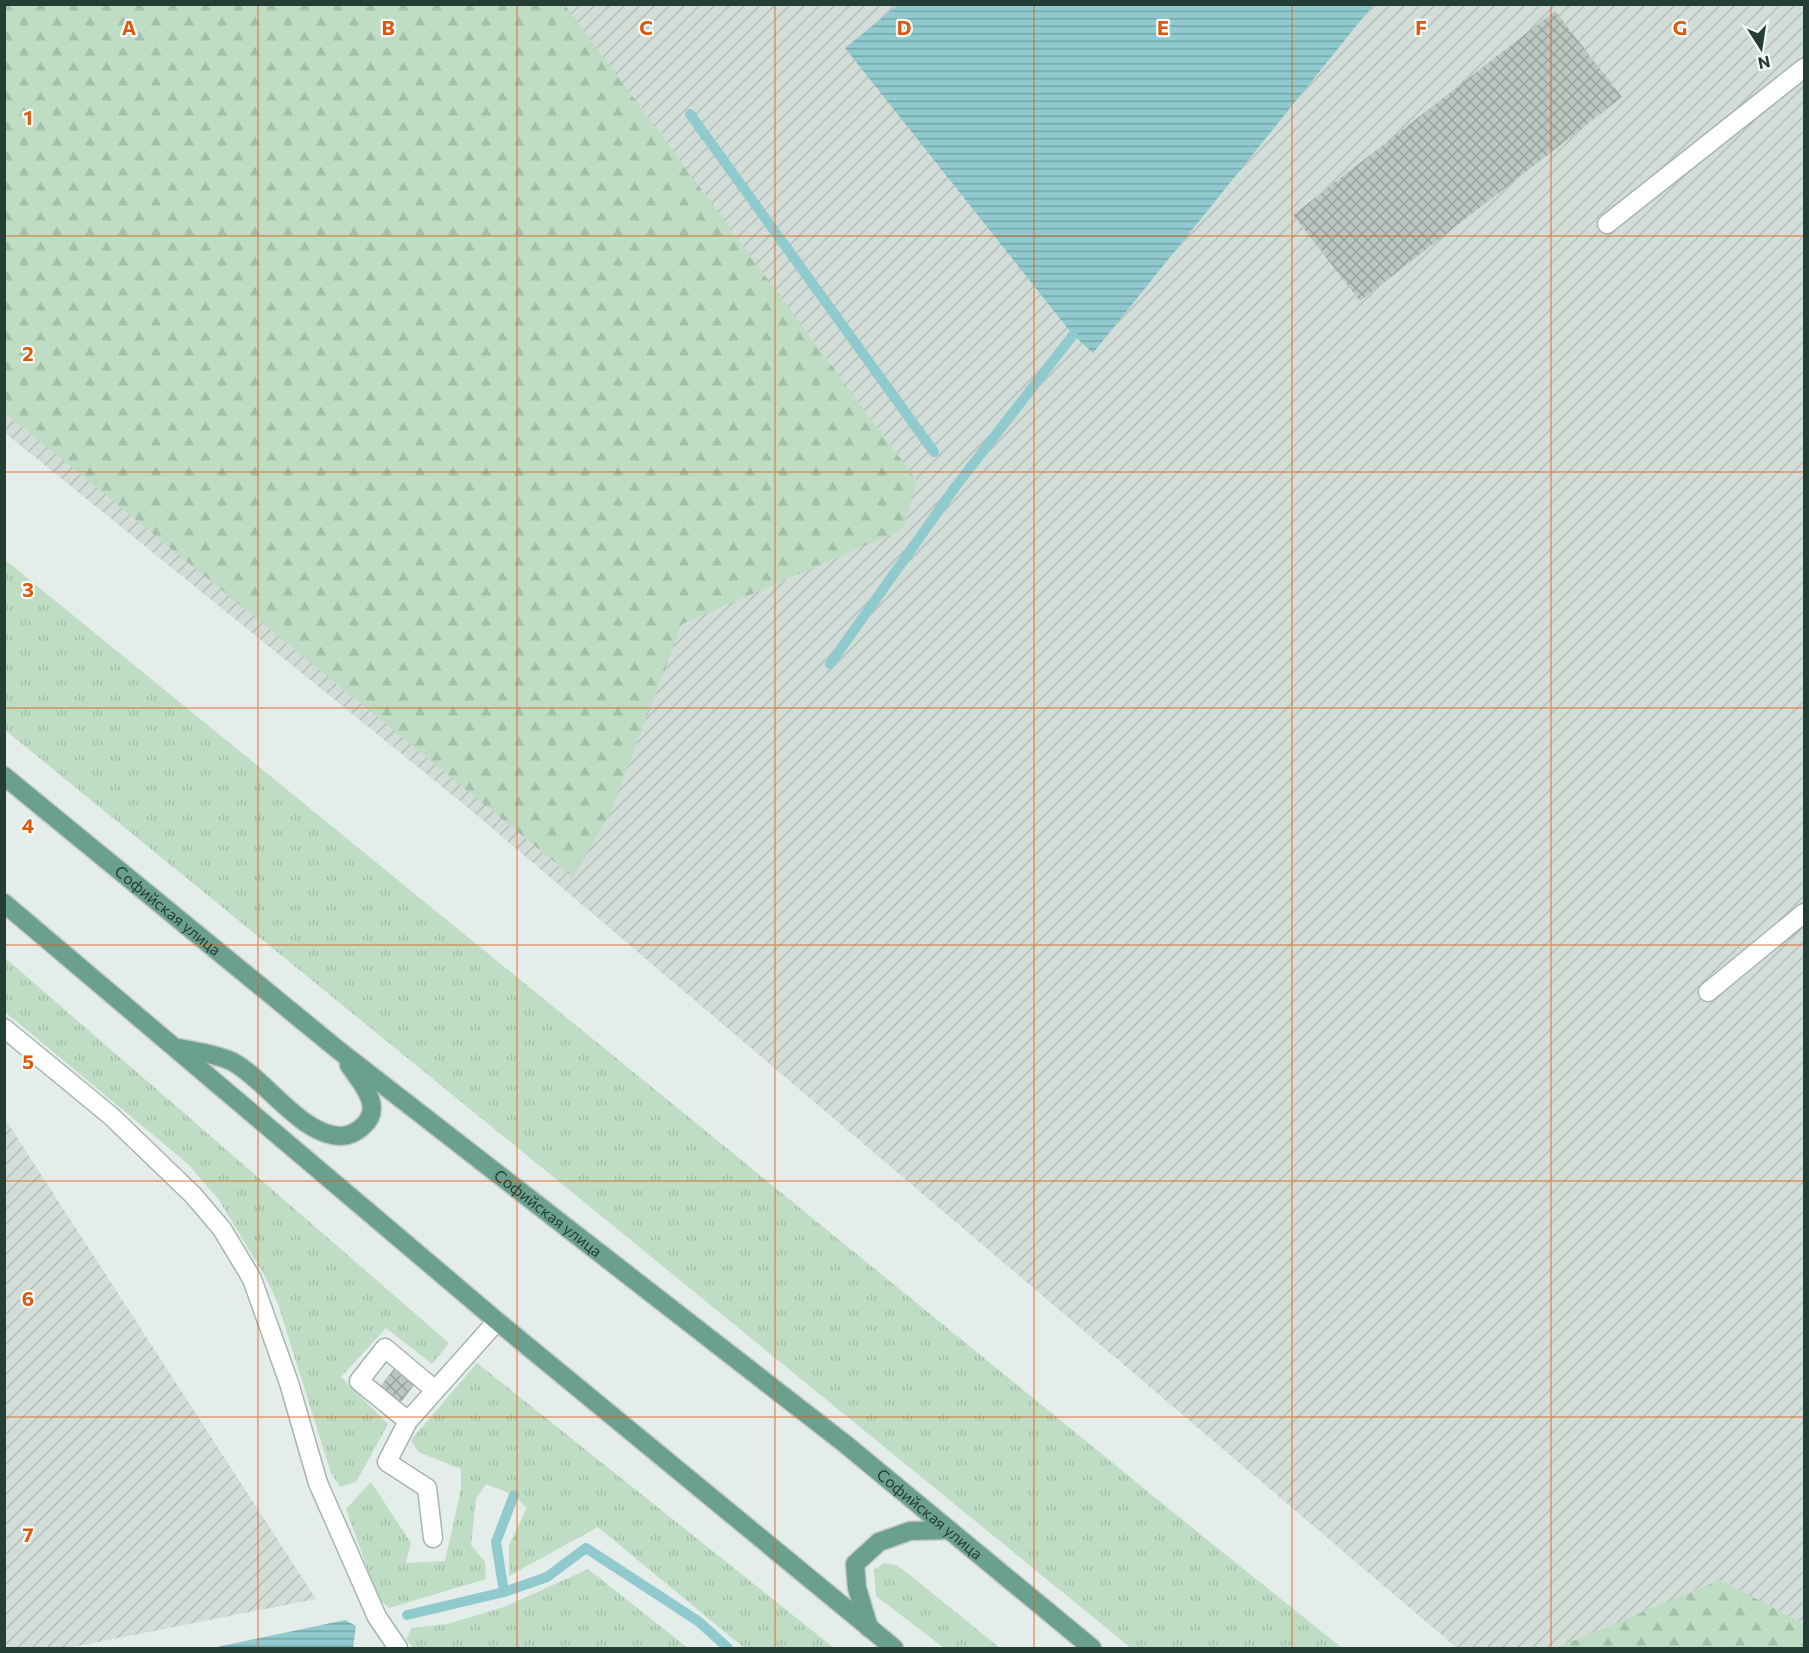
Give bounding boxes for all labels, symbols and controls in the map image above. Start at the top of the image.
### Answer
text: A [122,15,136,39]
text: B [381,15,395,39]
text: C [639,15,653,39]
text: D [897,15,911,39]
text: E [1157,15,1169,39]
text: F [1415,15,1427,39]
text: G [1673,15,1687,39]
north arrow [1731,18,1791,78]
text: N [1756,53,1772,74]
text: 1 [23,105,33,129]
text: 2 [22,341,34,365]
text: 3 [22,577,34,601]
text: 4 [22,813,34,837]
street label: Софийская улица [111,861,225,959]
text: 5 [22,1049,34,1073]
street label: Софийская улица [491,1165,606,1261]
text: 6 [22,1286,34,1310]
street label: Софийская улица [873,1464,987,1563]
text: 7 [23,1522,34,1546]

